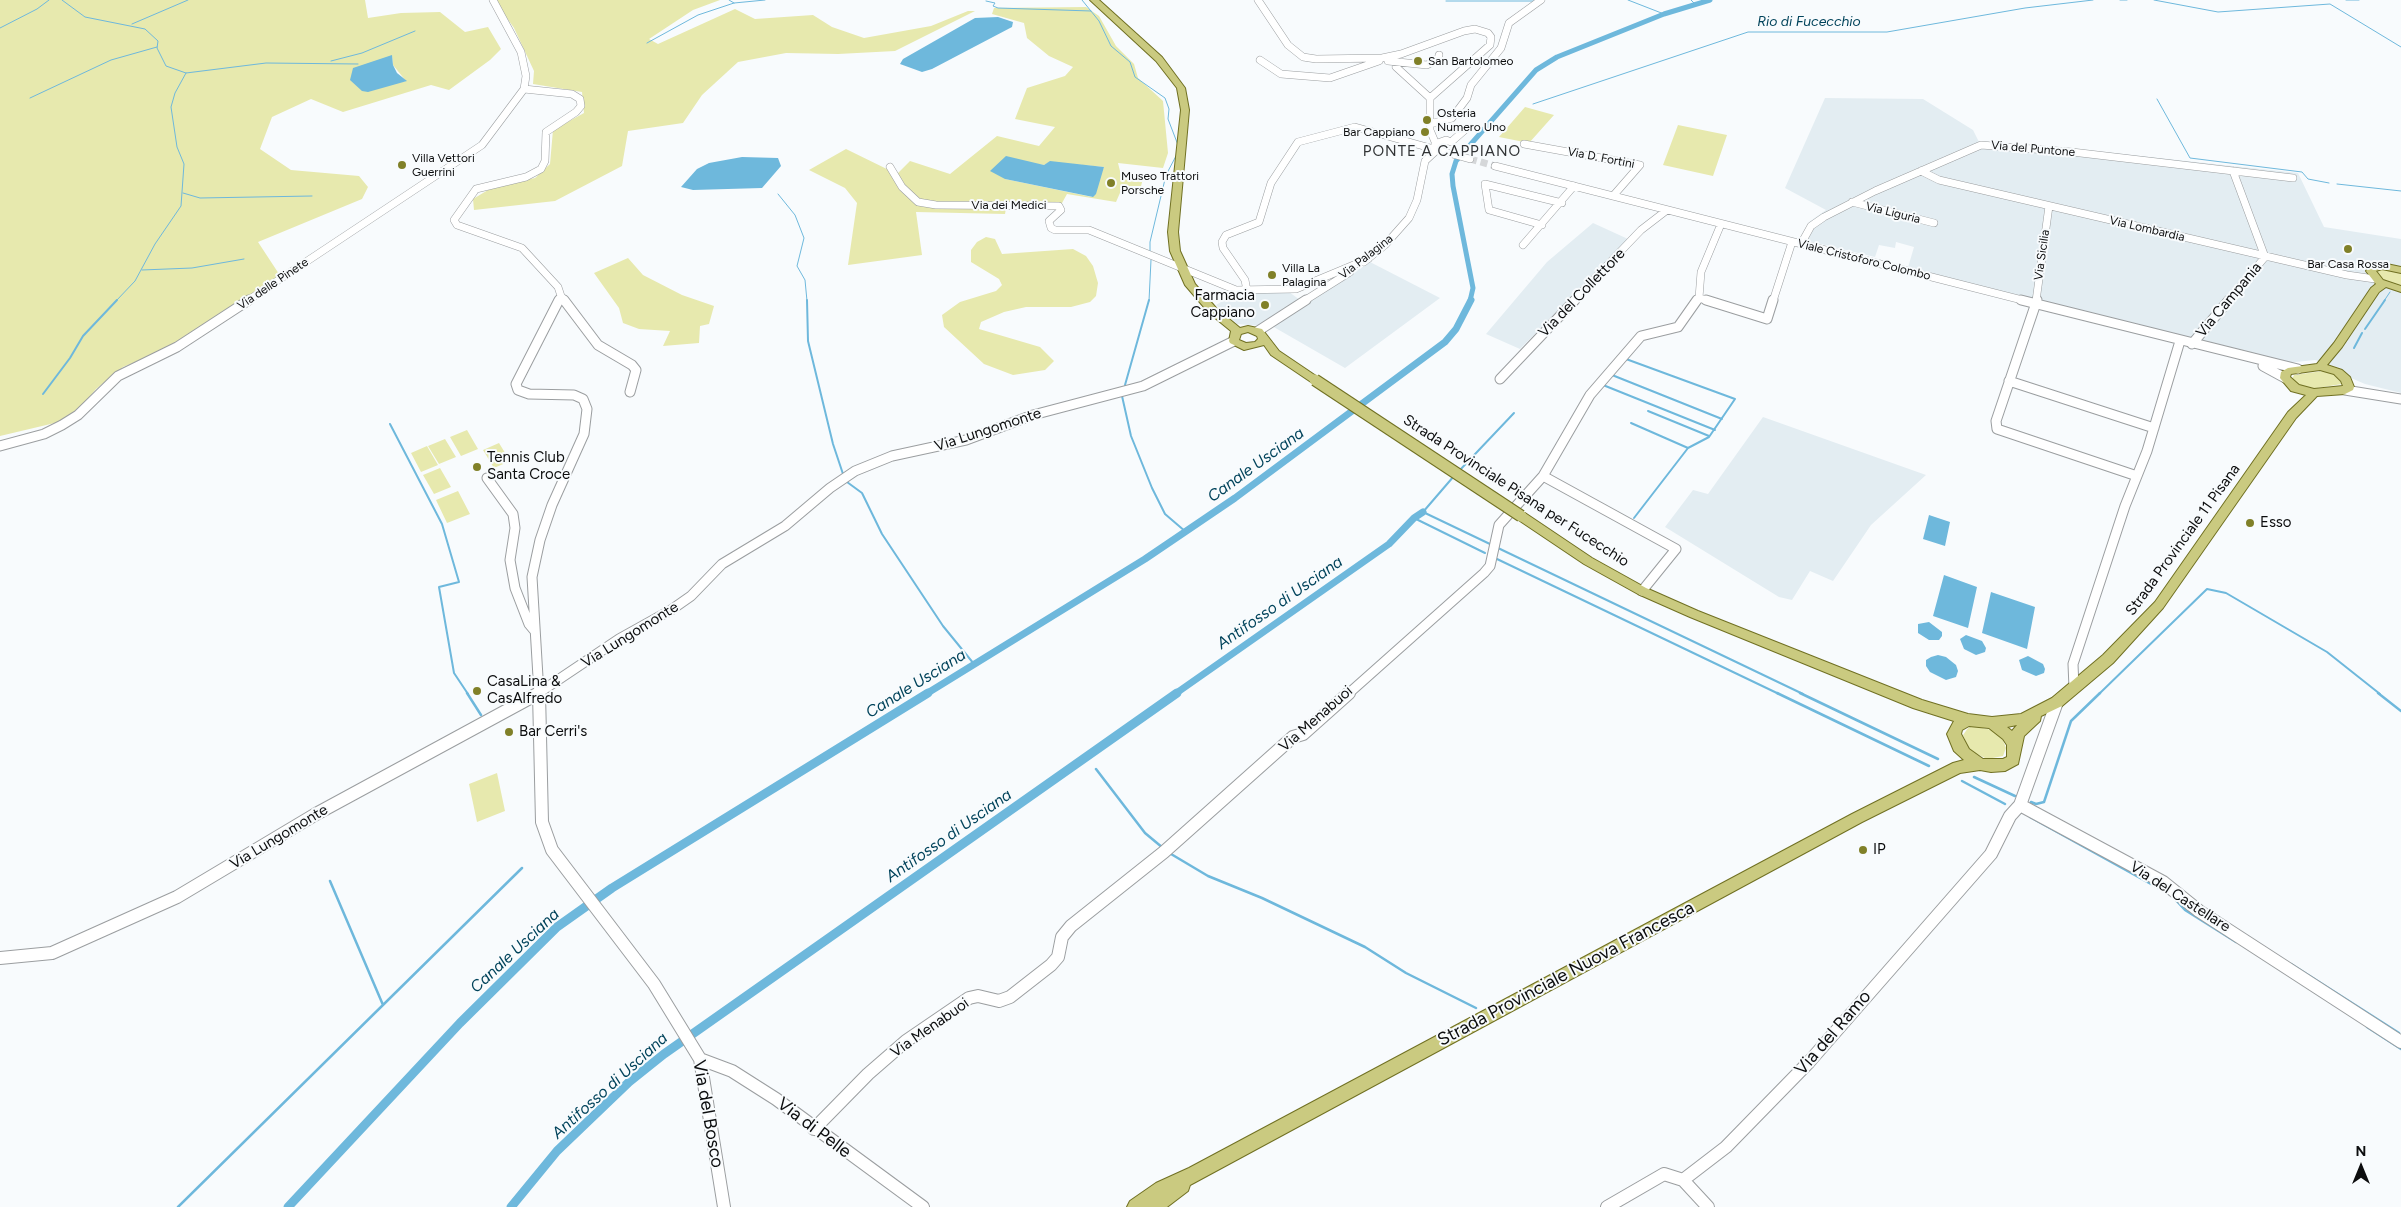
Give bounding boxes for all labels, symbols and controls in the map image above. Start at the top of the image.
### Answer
water label: Rio di Fucecchio [1757,14,1861,30]
place label: San Bartolomeo [1428,54,1513,68]
marker: San Bartolomeo [1412,55,1424,67]
place label: Osteria Numero Uno [1437,106,1506,134]
marker: Osteria Numero Uno [1421,114,1433,126]
place label: Bar Cappiano [1343,125,1415,139]
marker: Bar Cappiano [1419,126,1431,138]
street label: Via del Puntone [1990,138,2076,160]
district label: PONTE A CAPPIANO [1361,143,1523,161]
street label: Via D. Fortini [1566,144,1636,172]
place label: Villa Vettori Guerrini [412,151,475,179]
marker: Villa Vettori Guerrini [396,159,408,171]
place label: Museo Trattori Porsche [1121,169,1199,197]
marker: Museo Trattori Porsche [1105,177,1117,189]
street label: Via dei Medici [971,198,1047,212]
street label: Via Liguria [1864,199,1922,227]
street label: Via Lombardia [2108,213,2186,245]
street label: Via Sicilia [2031,229,2053,281]
street label: Via Palagina [1336,231,1396,283]
street label: Viale Cristoforo Colombo [1796,236,1932,284]
marker: Bar Casa Rossa [2342,243,2354,255]
street label: Via del Collettore [1535,245,1629,341]
street label: Via delle Pinete [235,255,311,313]
place label: Bar Casa Rossa [2307,257,2389,271]
street label: Via Campania [2192,259,2266,341]
place label: Villa La Palagina [1282,261,1326,289]
marker: Villa La Palagina [1266,269,1278,281]
place label: Farmacia Cappiano [1191,287,1255,322]
marker: Farmacia Cappiano [1259,299,1271,311]
street label: Via Lungomonte [932,404,1044,456]
street label: Strada Provinciale Pisana per Fucecchio [1400,411,1632,571]
water label: Canale Usciana [1204,424,1308,506]
place label: Tennis Club Santa Croce [487,449,570,484]
marker: Tennis Club Santa Croce [471,461,483,473]
street label: Strada Provinciale 11 Pisana [2122,461,2244,619]
place label: Esso [2260,514,2292,532]
marker: Esso [2244,517,2256,529]
water label: Antifosso di Usciana [1213,552,1347,654]
street label: Via Lungomonte [578,598,682,672]
water label: Canale Usciana [862,646,970,722]
place label: CasaLina & CasAlfredo [487,673,562,708]
street label: Via Menabuoi [1276,682,1356,756]
marker: CasaLina & CasAlfredo [471,685,483,697]
place label: Bar Cerri's [519,723,587,741]
marker: Bar Cerri's [503,726,515,738]
water label: Antifosso di Usciana [882,785,1016,887]
street label: Via Lungomonte [227,801,331,873]
place label: IP [1873,841,1886,859]
marker: IP [1857,844,1869,856]
street label: Via del Castellare [2126,858,2234,936]
street label: Strada Provinciale Nuova Francesca [1434,897,1698,1051]
water label: Canale Usciana [467,905,563,997]
street label: Via del Ramo [1790,986,1876,1080]
street label: Via Menabuoi [887,994,973,1062]
water label: Antifosso di Usciana [548,1029,672,1143]
street label: Via del Bosco [688,1058,728,1170]
street label: Via di Pelle [773,1093,855,1163]
north arrow [2336,1142,2386,1192]
text: N [2356,1143,2366,1160]

